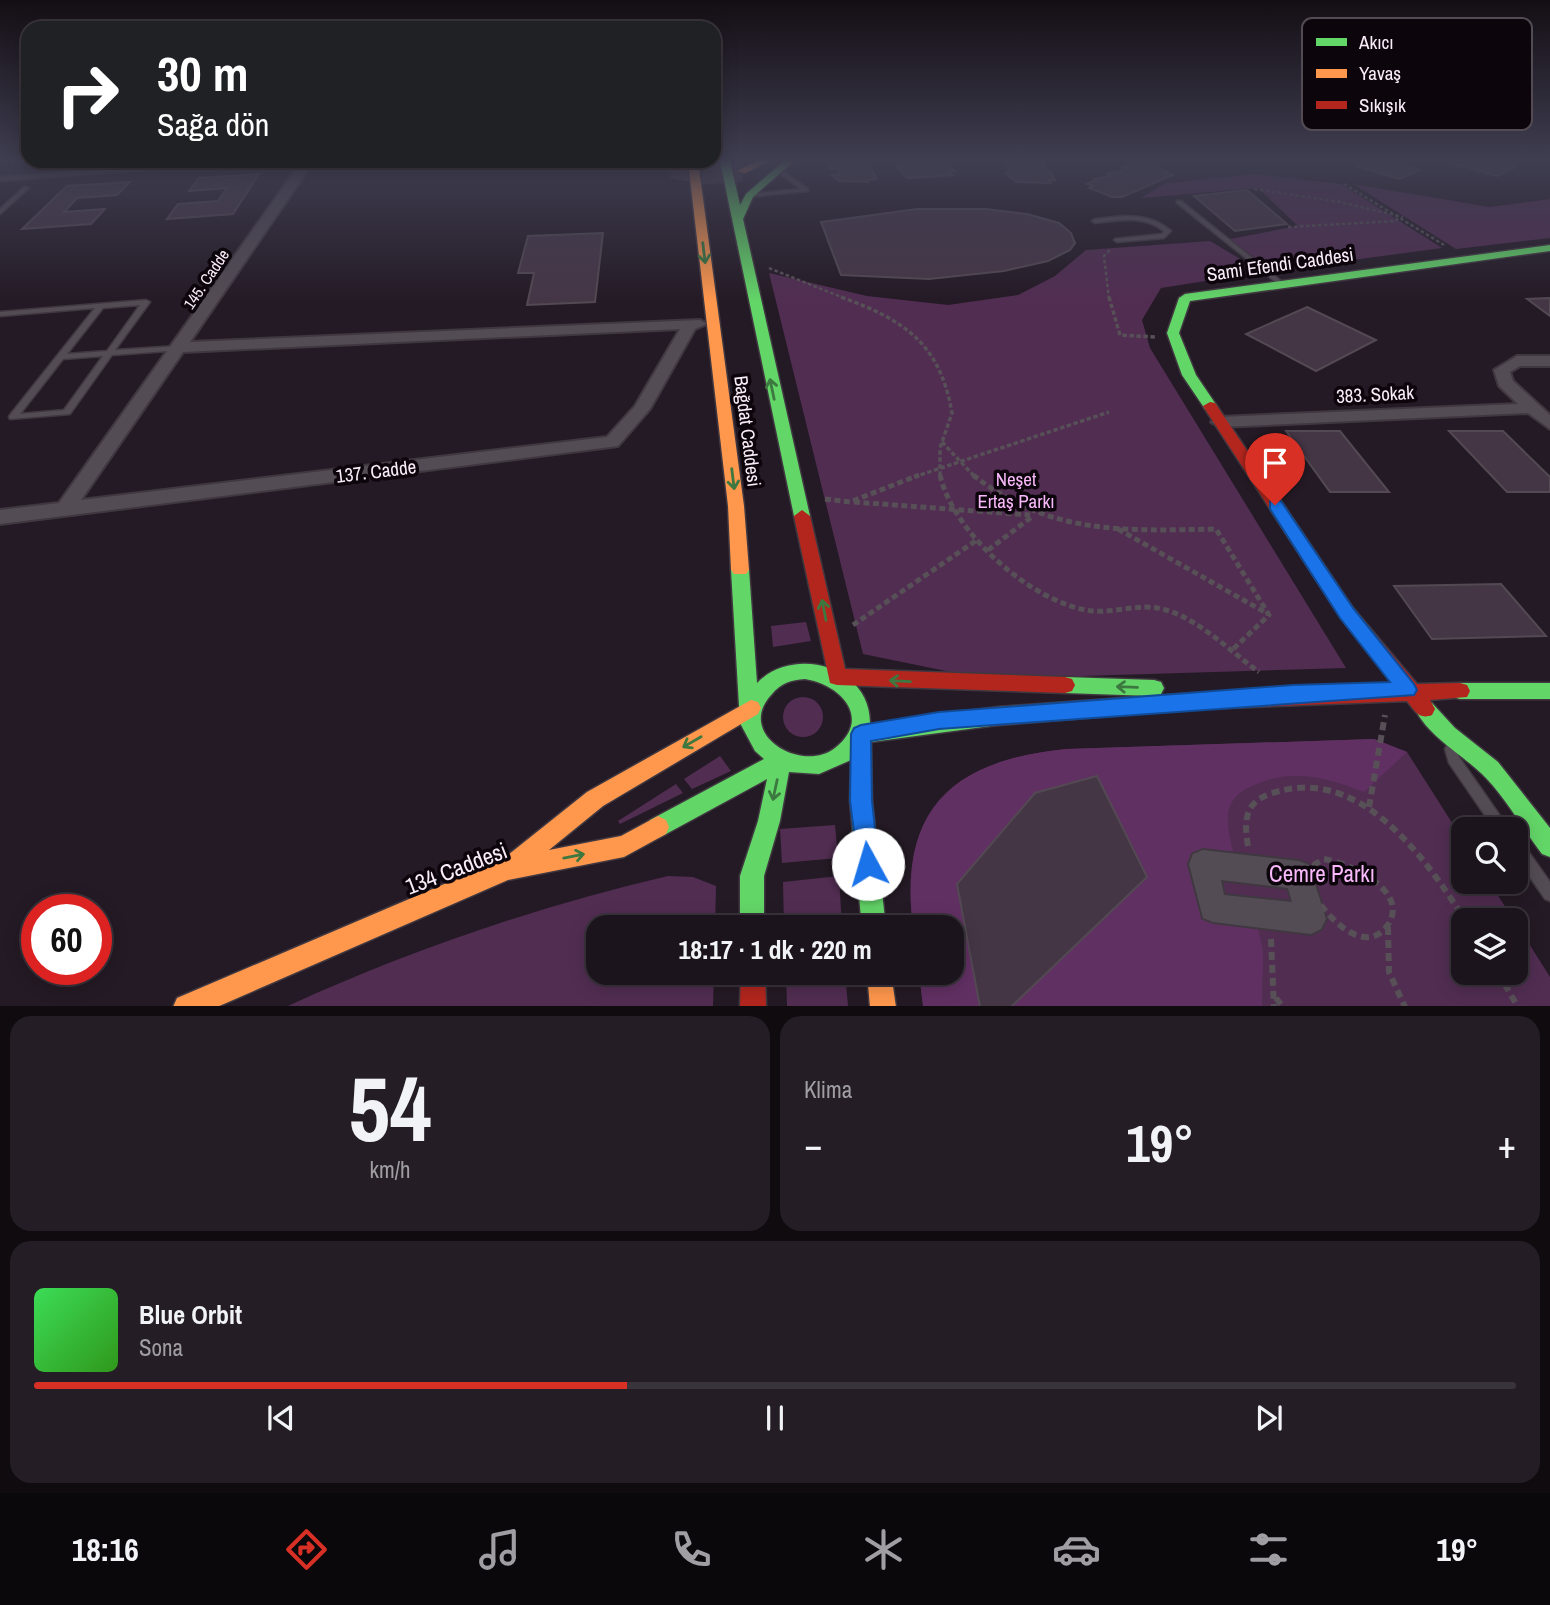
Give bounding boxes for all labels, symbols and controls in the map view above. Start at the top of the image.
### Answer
legend [1302,18,1532,130]
text: Akıcı [1358,29,1394,55]
text: 30 m [157,40,249,106]
icon: right [42,49,133,140]
text: Yavaş [1359,60,1401,86]
text: Sıkışık [1359,92,1406,118]
text: Sağa dön [157,103,269,146]
one-way arrow [698,241,711,264]
street label: Sami Efendi Caddesi [1205,241,1355,287]
street label: 145. Cadde [178,245,234,313]
street label: Bağdat Caddesi [728,374,768,488]
one-way arrow [765,378,779,401]
street label: 383. Sokak [1335,379,1415,409]
pin [1245,433,1305,505]
icon: arrive [1256,444,1294,482]
street label: 137. Cadde [334,453,418,489]
park label: Neşet Ertaş Parkı [977,466,1055,514]
one-way arrow [726,467,739,490]
one-way arrow [817,599,831,622]
one-way arrow [889,675,912,688]
one-way arrow [1116,681,1139,694]
one-way arrow [683,735,703,749]
one-way arrow [767,778,781,801]
map controls [1451,817,1528,985]
button: search [1451,817,1528,894]
position arrow [831,827,905,901]
street label: 134 Caddesi [401,834,511,902]
one-way arrow [562,848,585,862]
park label: Cemre Parkı [1269,858,1375,889]
speed limit sign: 60 [21,894,112,985]
button: layers [1451,908,1528,985]
text: 18:17 · 1 dk · 220 m [678,932,872,967]
text: 54 [349,1047,432,1169]
text: Klima [804,1074,852,1105]
text: 19° [1126,1108,1194,1178]
text: − [804,1119,822,1170]
text: + [1498,1119,1516,1170]
text: km/h [370,1154,410,1185]
text: Blue Orbit [139,1297,242,1332]
text: Sona [139,1332,183,1363]
icon: previous [262,1399,300,1437]
icon: pause [756,1399,794,1437]
icon: next [1250,1399,1288,1437]
icon: directions [282,1525,331,1574]
icon: music [475,1525,524,1574]
icon: phone [667,1525,716,1574]
icon: climate [859,1525,908,1574]
icon: car [1052,1525,1101,1574]
icon: filters [1244,1525,1293,1574]
text: 18:16 [72,1528,139,1571]
text: 19° [1436,1528,1478,1571]

